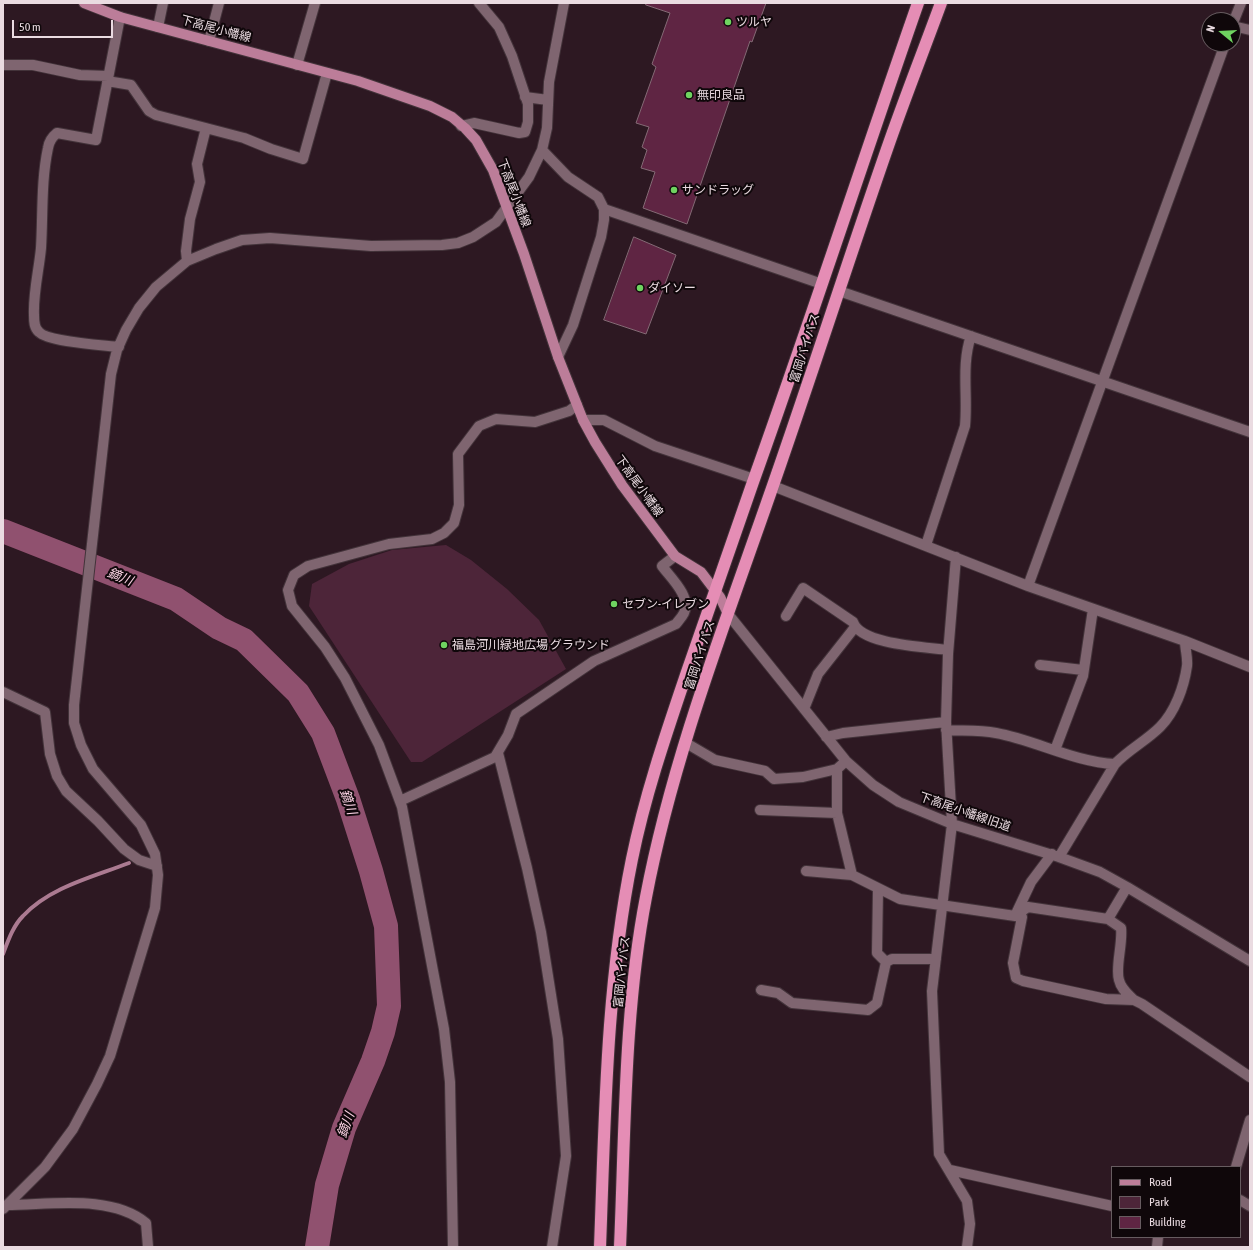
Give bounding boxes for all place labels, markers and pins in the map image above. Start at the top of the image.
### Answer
place label: ツルヤ [736,15,772,29]
marker: ツルヤ [723,17,733,27]
place label: 無印良品 [697,88,745,102]
marker: 無印良品 [684,90,694,100]
place label: サンドラッグ [682,183,754,197]
marker: サンドラッグ [669,185,679,195]
place label: ダイソー [648,281,696,295]
marker: ダイソー [635,283,645,293]
place label: セブン-イレブン [622,597,709,611]
marker: セブン-イレブン [609,599,619,609]
place label: 福島河川緑地広場 グラウンド [452,638,610,652]
marker: 福島河川緑地広場 グラウンド [439,640,449,650]

